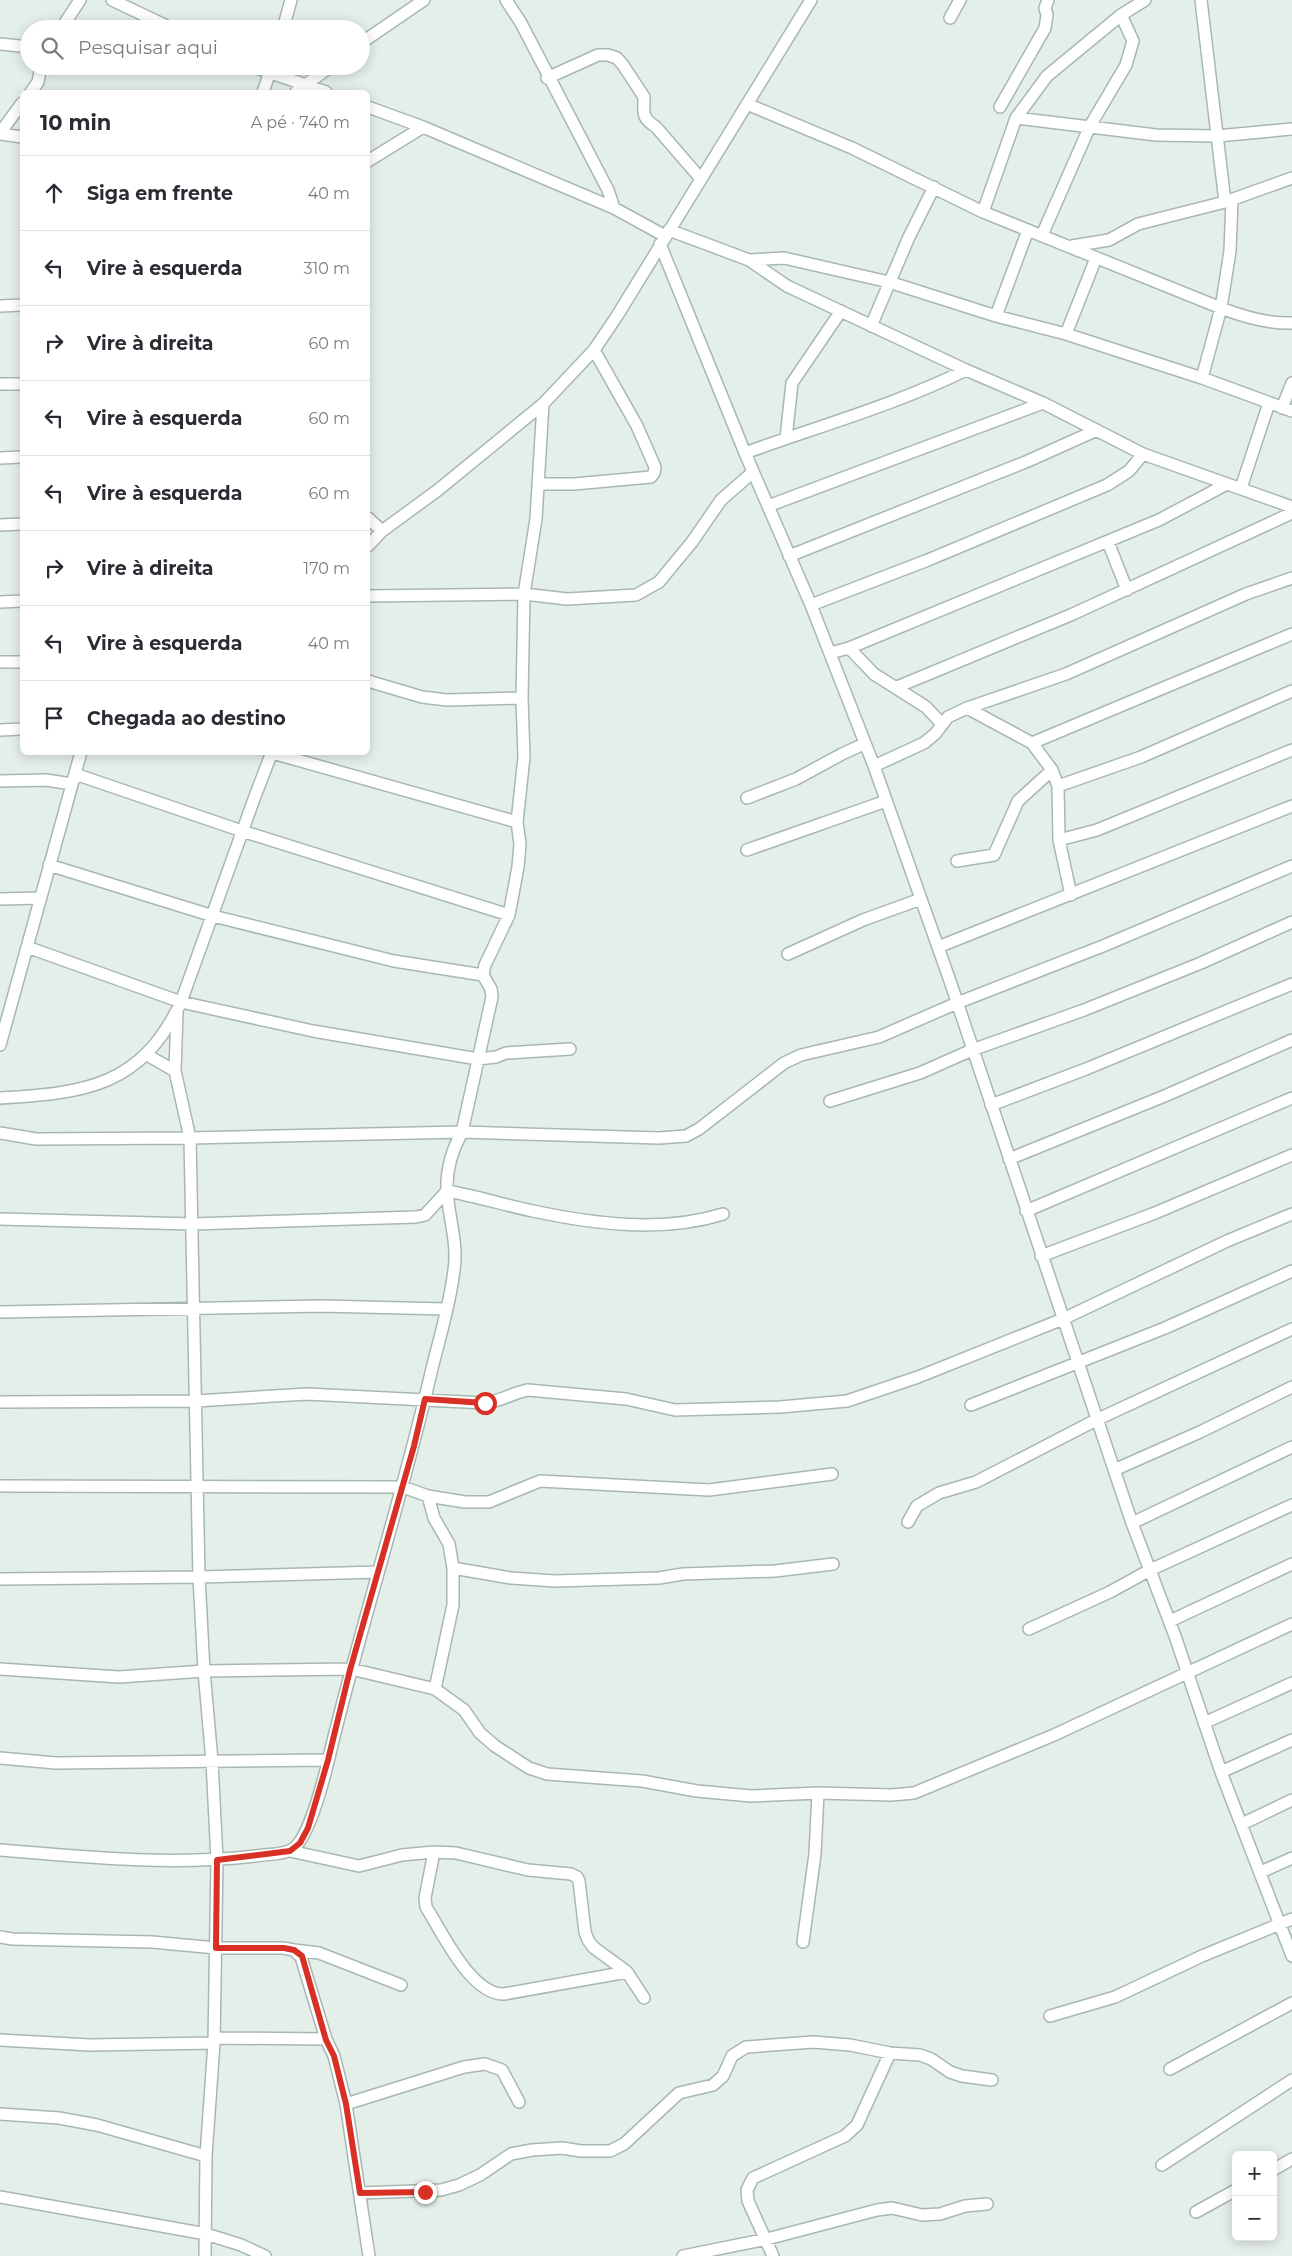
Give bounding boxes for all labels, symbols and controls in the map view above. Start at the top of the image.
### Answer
search box [20,20,370,75]
icon: search [38,34,66,62]
text: Pesquisar aqui [78,36,218,59]
text: 10 min [40,110,111,135]
text: A pé · 740 m [251,113,350,132]
icon: ahead [40,179,68,207]
text: Siga em frente [87,182,233,205]
text: 40 m [308,184,350,203]
icon: left [40,254,68,282]
text: Vire à esquerda [87,257,242,280]
text: 310 m [303,259,350,278]
icon: right [40,329,68,357]
text: Vire à direita [87,332,214,355]
text: 60 m [308,334,350,353]
icon: left [40,404,68,432]
text: Vire à esquerda [87,407,242,430]
text: 60 m [308,409,350,428]
icon: left [40,479,68,507]
text: Vire à esquerda [87,482,242,505]
text: 60 m [308,484,350,503]
icon: right [40,554,68,582]
text: Vire à direita [87,557,214,580]
text: 170 m [303,559,350,578]
icon: left [40,629,68,657]
text: Vire à esquerda [87,632,242,655]
text: 40 m [308,634,350,653]
icon: arrive [40,704,68,732]
text: Chegada ao destino [87,707,286,730]
route start [474,1392,497,1415]
map controls [1232,2151,1277,2241]
button: + [1232,2151,1277,2196]
route end [414,2181,437,2204]
button: − [1232,2196,1277,2241]

